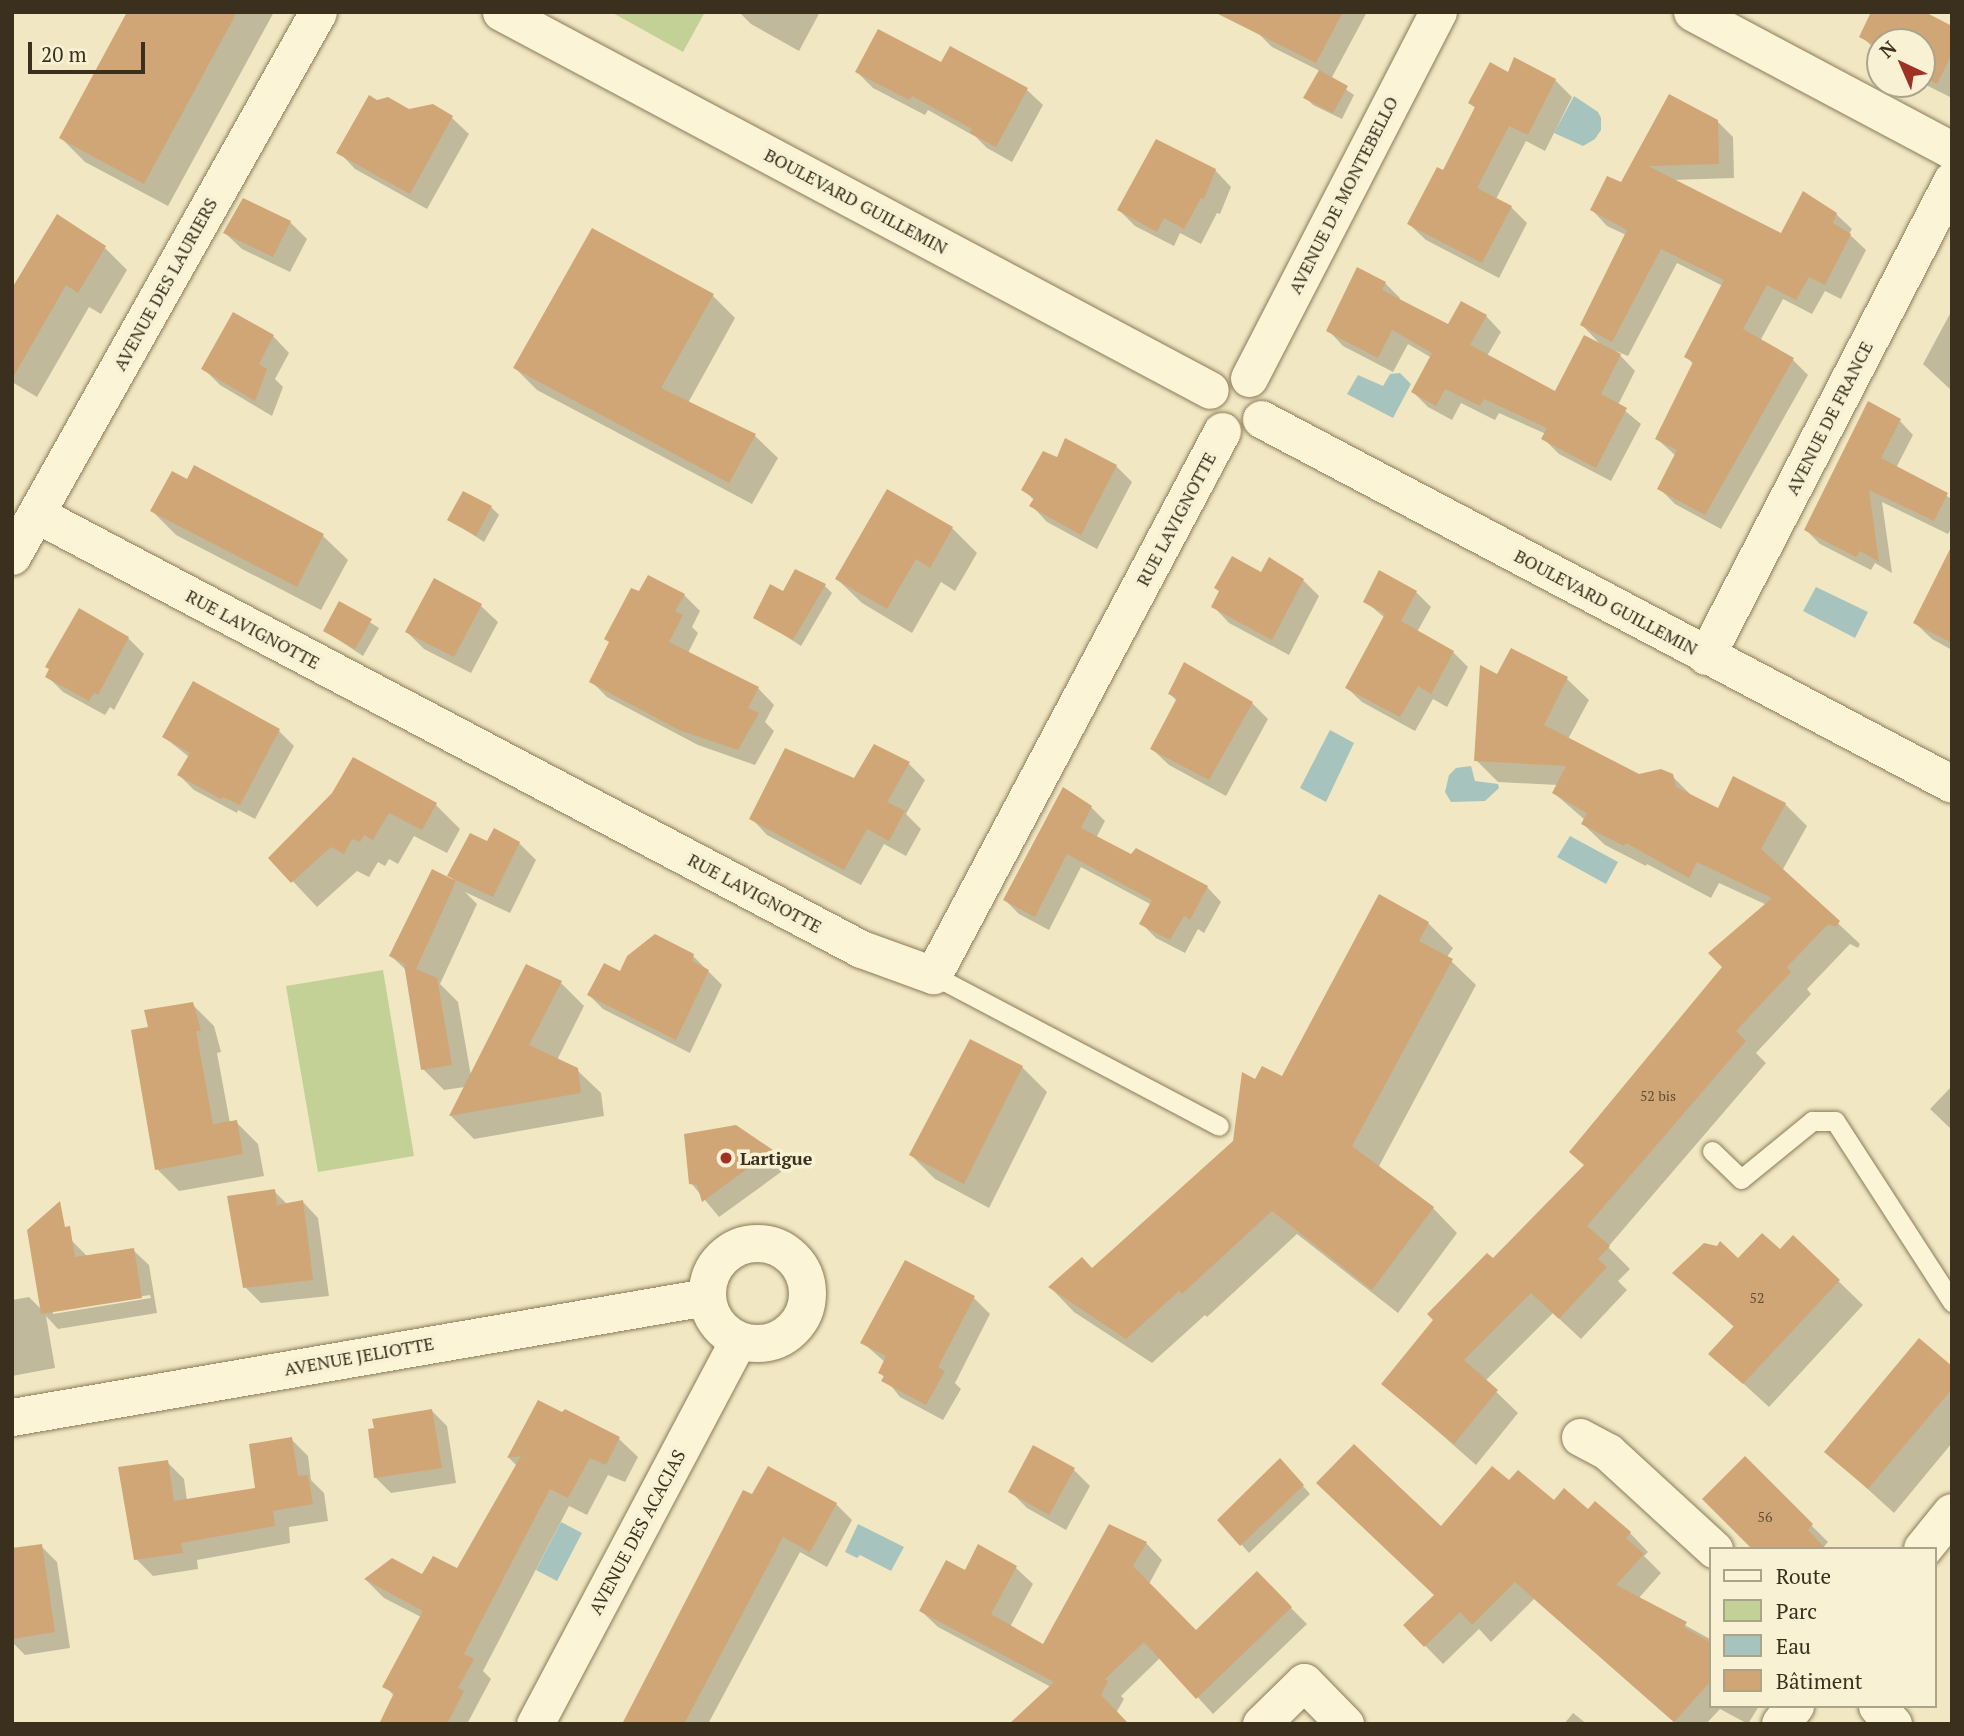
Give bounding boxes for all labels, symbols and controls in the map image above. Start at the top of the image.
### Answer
scale bar [32,28,149,72]
north arrow [1866,28,1936,98]
text: N [1874,35,1901,63]
text: 20 m [41,40,87,68]
street label: AVENUE DE MONTEBELLO [1284,93,1402,297]
street label: BOULEVARD GUILLEMIN [761,143,951,259]
street label: AVENUE DES LAURIERS [108,194,222,374]
street label: AVENUE DE FRANCE [1781,337,1877,499]
street label: RUE LAVIGNOTTE [1132,448,1220,590]
street label: BOULEVARD GUILLEMIN [1511,544,1701,660]
street label: RUE LAVIGNOTTE [182,585,324,673]
street label: RUE LAVIGNOTTE [684,849,826,937]
house number: 52 bis [1640,1088,1676,1104]
place label: Lartigue [740,1147,812,1169]
marker: Lartigue [718,1150,734,1166]
house number: 52 [1750,1290,1764,1306]
street label: AVENUE JELIOTTE [282,1332,436,1380]
street label: AVENUE DES ACACIAS [584,1446,690,1618]
house number: 56 [1758,1509,1772,1525]
legend [1708,1547,1936,1708]
text: Route [1776,1562,1831,1590]
text: Parc [1776,1597,1817,1625]
text: Eau [1776,1632,1811,1660]
text: Bâtiment [1776,1667,1863,1695]

